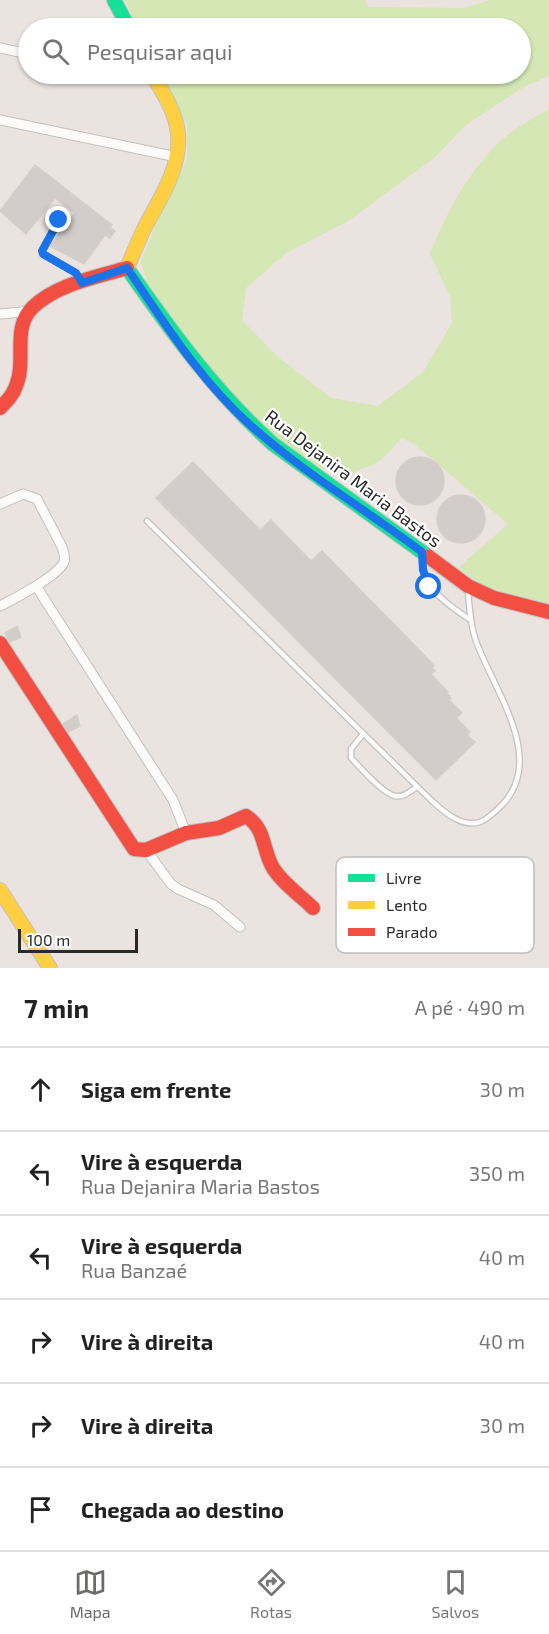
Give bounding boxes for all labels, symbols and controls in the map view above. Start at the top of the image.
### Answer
search box [18,18,531,84]
icon: search [39,35,72,68]
text: Pesquisar aqui [87,38,233,64]
route end [45,206,71,232]
street label: Rua Dejanira Maria Bastos [261,405,446,552]
route start [415,573,441,599]
legend [336,857,534,953]
text: Livre [386,868,421,887]
text: Lento [386,895,427,914]
text: Parado [386,922,438,941]
scale bar [18,926,138,953]
text: 100 m [27,930,70,949]
text: 7 min [24,992,89,1023]
text: A pé · 490 m [415,995,525,1019]
icon: ahead [24,1073,57,1106]
text: Siga em frente [81,1076,231,1102]
text: 30 m [480,1077,525,1101]
text: Vire à esquerda [81,1148,242,1174]
icon: left [24,1157,57,1190]
text: 350 m [469,1161,525,1185]
text: Rua Dejanira Maria Bastos [81,1174,320,1198]
text: Vire à esquerda [81,1232,242,1258]
icon: left [24,1241,57,1274]
text: 40 m [479,1245,525,1269]
text: Rua Banzaé [81,1258,187,1282]
icon: right [24,1325,57,1358]
text: Vire à direita [81,1328,213,1354]
text: 40 m [479,1329,525,1353]
icon: right [24,1409,57,1442]
text: Vire à direita [81,1412,213,1438]
text: 30 m [480,1413,525,1437]
icon: arrive [24,1493,57,1526]
text: Chegada ao destino [81,1496,284,1522]
tab: Mapa [70,1566,111,1621]
tab: Rotas [250,1566,292,1621]
tab: Salvos [431,1566,479,1621]

